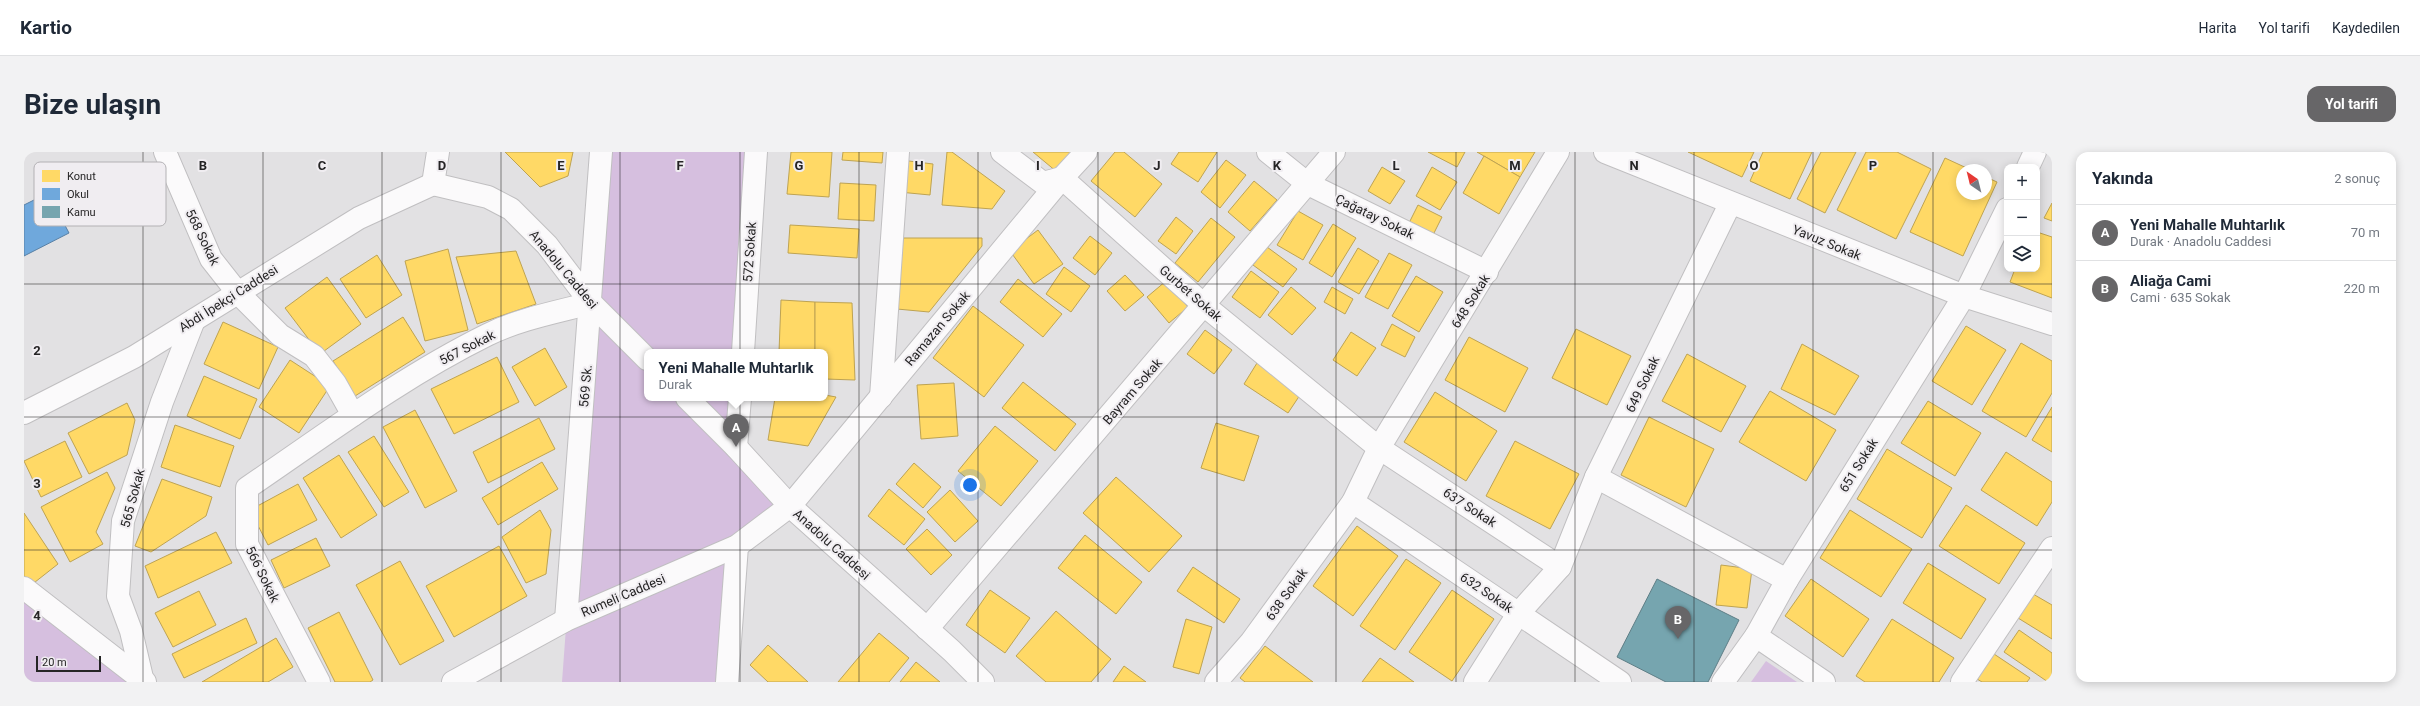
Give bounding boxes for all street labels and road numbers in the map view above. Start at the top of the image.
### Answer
street label: Çağatay Sokak [1333,191,1417,242]
street label: 568 Sokak [183,207,223,268]
street label: 572 Sokak [740,221,759,283]
street label: Yavuz Sokak [1790,222,1864,263]
street label: Anadolu Caddesi [526,227,601,312]
street label: Abdi İpekçi Caddesi [176,262,281,335]
street label: Gurbet Sokak [1157,262,1225,325]
street label: 648 Sokak [1448,271,1493,331]
street label: Ramazan Sokak [902,288,973,369]
street label: 567 Sokak [437,327,498,368]
street label: 649 Sokak [1622,353,1663,415]
street label: Bayram Sokak [1100,355,1165,427]
street label: 569 Sk. [576,364,595,408]
street label: 651 Sokak [1836,435,1881,495]
street label: 565 Sokak [117,467,148,529]
street label: 637 Sokak [1440,485,1500,530]
street label: Anadolu Caddesi [790,506,873,583]
street label: 566 Sokak [243,544,283,605]
street label: 638 Sokak [1263,565,1310,623]
street label: 632 Sokak [1457,569,1516,616]
street label: Rumeli Caddesi [579,571,668,620]

